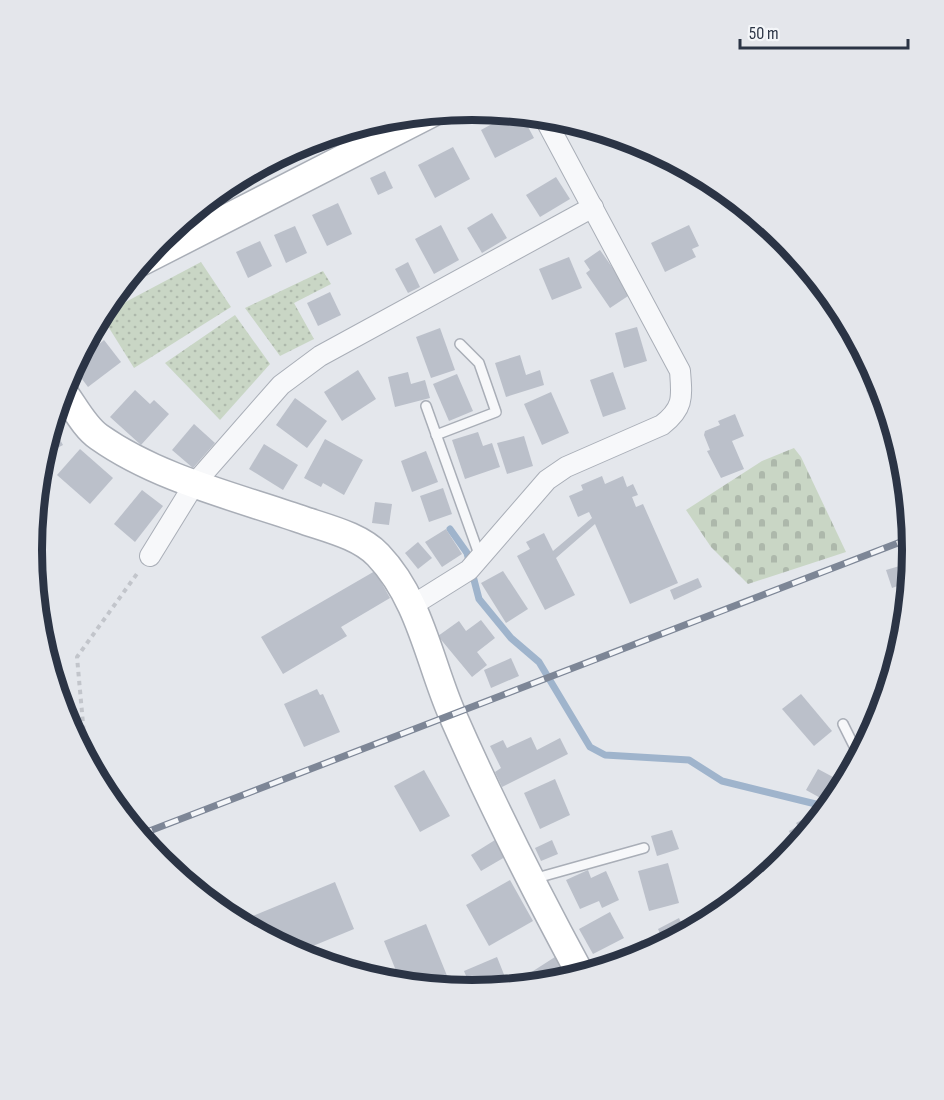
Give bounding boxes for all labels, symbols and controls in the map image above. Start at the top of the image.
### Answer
scale bar [740,12,908,50]
text: 50 m [749,23,779,44]

